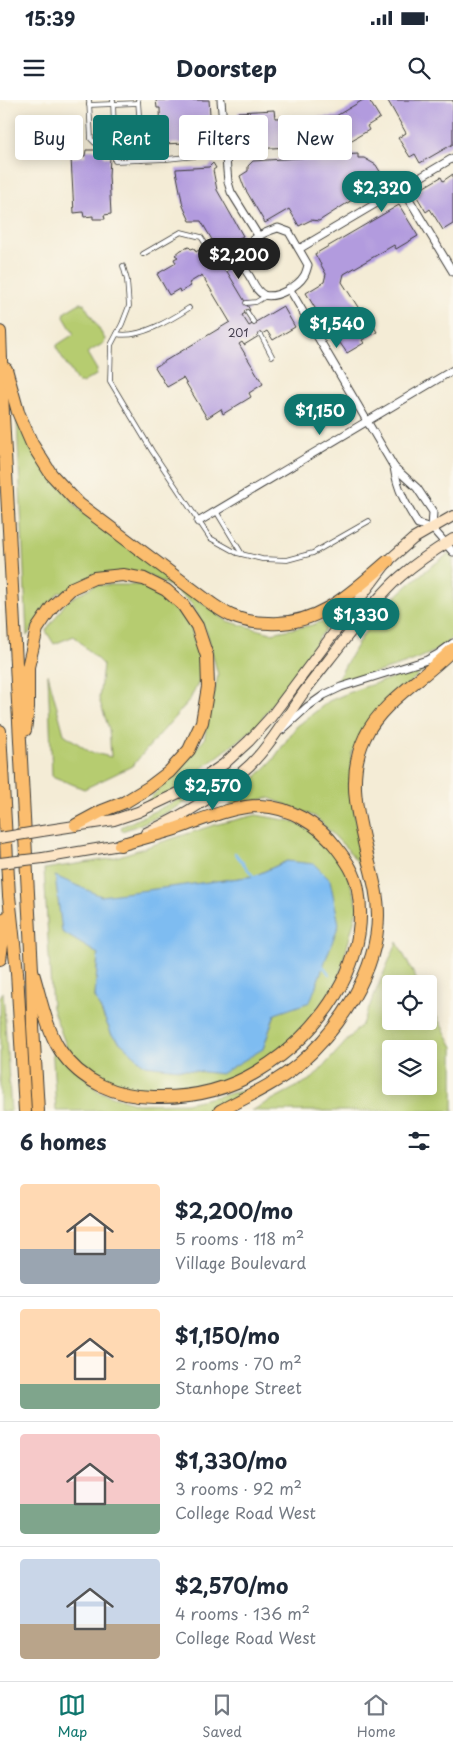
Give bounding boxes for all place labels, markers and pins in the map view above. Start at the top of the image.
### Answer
pin: $2,320 [341,170,423,213]
pin: $2,200 [198,238,280,280]
pin: $1,540 [296,306,378,349]
pin: $1,150 [279,394,361,436]
pin: $1,330 [320,598,402,640]
pin: $2,570 [172,768,254,811]

